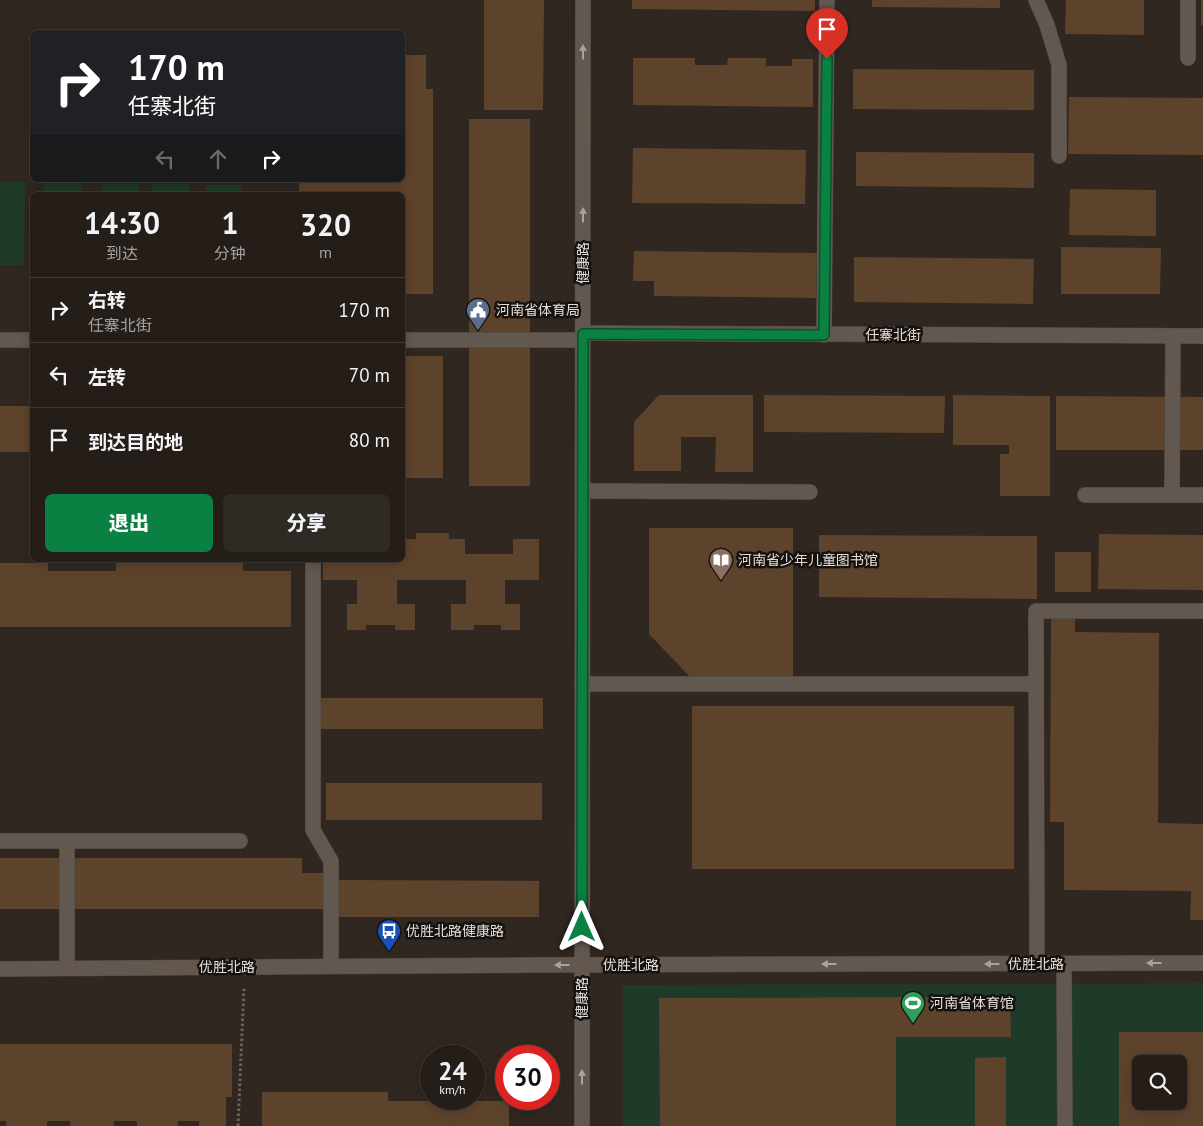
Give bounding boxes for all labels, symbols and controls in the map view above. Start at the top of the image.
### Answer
pin [806,8,848,59]
icon: arrive [813,15,841,43]
text: 170 m [128,44,225,90]
one-way arrow [579,44,587,60]
icon: right [45,50,110,115]
text: 任寨北街 [128,92,216,120]
icon: left [151,145,179,173]
icon: ahead [204,145,232,173]
icon: right [257,145,285,173]
text: 14:30 [84,203,160,242]
text: 1 [222,203,239,242]
text: 320 [300,205,351,244]
one-way arrow [579,207,587,223]
text: m [319,242,332,262]
street label: 健康路 [574,242,592,284]
text: 到达 [106,243,138,263]
text: 分钟 [214,243,246,263]
text: 右转 [88,288,126,312]
icon: right [45,296,73,324]
public building icon: 河南省体育局 [465,297,491,331]
text: 170 m [338,298,390,322]
place label: 河南省体育局 [496,301,580,319]
text: 任寨北街 [88,315,152,335]
street label: 任寨北街 [865,326,921,344]
icon: left [45,361,73,389]
text: 70 m [349,363,390,387]
text: 左转 [88,365,126,389]
icon: arrive [45,426,73,454]
text: 80 m [349,428,390,452]
text: 到达目的地 [88,430,183,454]
button: 退出 [45,494,213,552]
button: 分享 [223,494,390,552]
library icon: 河南省少年儿童图书馆 [708,547,734,581]
place label: 河南省少年儿童图书馆 [738,551,878,569]
position arrow [555,900,607,952]
bus stop icon: 优胜北路健康路 [376,918,402,952]
place label: 优胜北路健康路 [406,922,504,940]
street label: 优胜北路 [1008,955,1064,973]
street label: 优胜北路 [603,956,659,974]
street label: 优胜北路 [199,958,255,976]
one-way arrow [1146,959,1162,967]
one-way arrow [821,960,837,968]
one-way arrow [984,960,1000,968]
one-way arrow [554,961,570,969]
street label: 健康路 [573,977,591,1019]
sports icon: 河南省体育馆 [900,990,926,1024]
place label: 河南省体育馆 [930,994,1014,1012]
speed limit sign: 30 [495,1045,560,1110]
text: 24 [438,1055,467,1087]
map controls [1132,1055,1187,1110]
button: search [1132,1055,1187,1110]
one-way arrow [578,1069,586,1085]
text: km/h [439,1082,466,1097]

